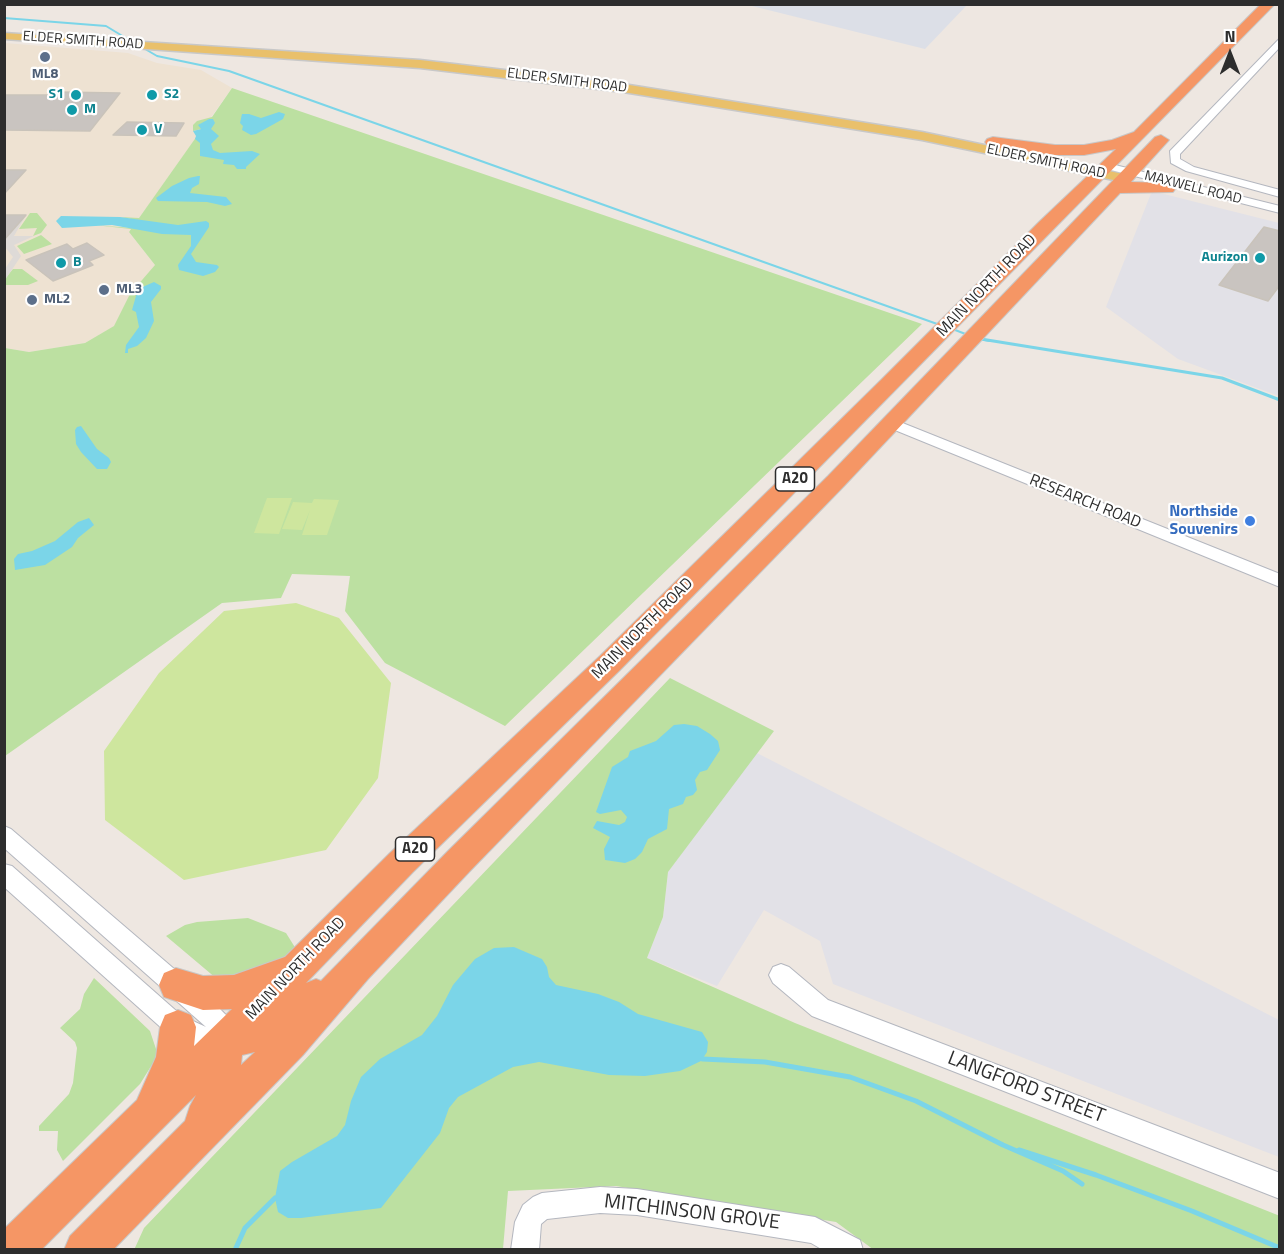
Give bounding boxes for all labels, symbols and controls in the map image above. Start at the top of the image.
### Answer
north arrow [1200,24,1260,84]
text: N [1224,24,1236,48]
street label: ELDER SMITH ROAD [22,28,144,54]
marker: ML8 [38,50,52,64]
street label: ELDER SMITH ROAD [506,65,628,97]
place label: ML8 [32,67,58,83]
place label: S1 [49,87,64,103]
place label: S2 [164,87,179,103]
marker: S1 [69,88,83,102]
marker: S2 [145,88,159,102]
place label: M [84,102,96,118]
marker: M [65,103,79,117]
place label: V [154,122,162,138]
marker: V [135,123,149,137]
street label: ELDER SMITH ROAD [985,141,1107,183]
street label: MAXWELL ROAD [1143,168,1243,208]
street label: MAIN NORTH ROAD [933,231,1041,341]
place label: Aurizon [1201,250,1248,266]
marker: Aurizon [1253,251,1267,265]
place label: B [73,255,82,271]
marker: B [54,256,68,270]
place label: ML3 [116,282,142,298]
marker: ML3 [97,283,111,297]
place label: ML2 [44,292,70,308]
marker: ML2 [25,293,39,307]
road number: A20 [776,467,814,491]
street label: RESEARCH ROAD [1026,471,1144,533]
place label: Northside Souvenirs [1169,502,1238,540]
marker: Northside Souvenirs [1243,514,1257,528]
street label: MAIN NORTH ROAD [588,574,698,684]
road number: A20 [396,837,434,861]
street label: MAIN NORTH ROAD [242,914,350,1024]
street label: LANGFORD STREET [944,1047,1108,1129]
street label: MITCHINSON GROVE [603,1190,781,1236]

